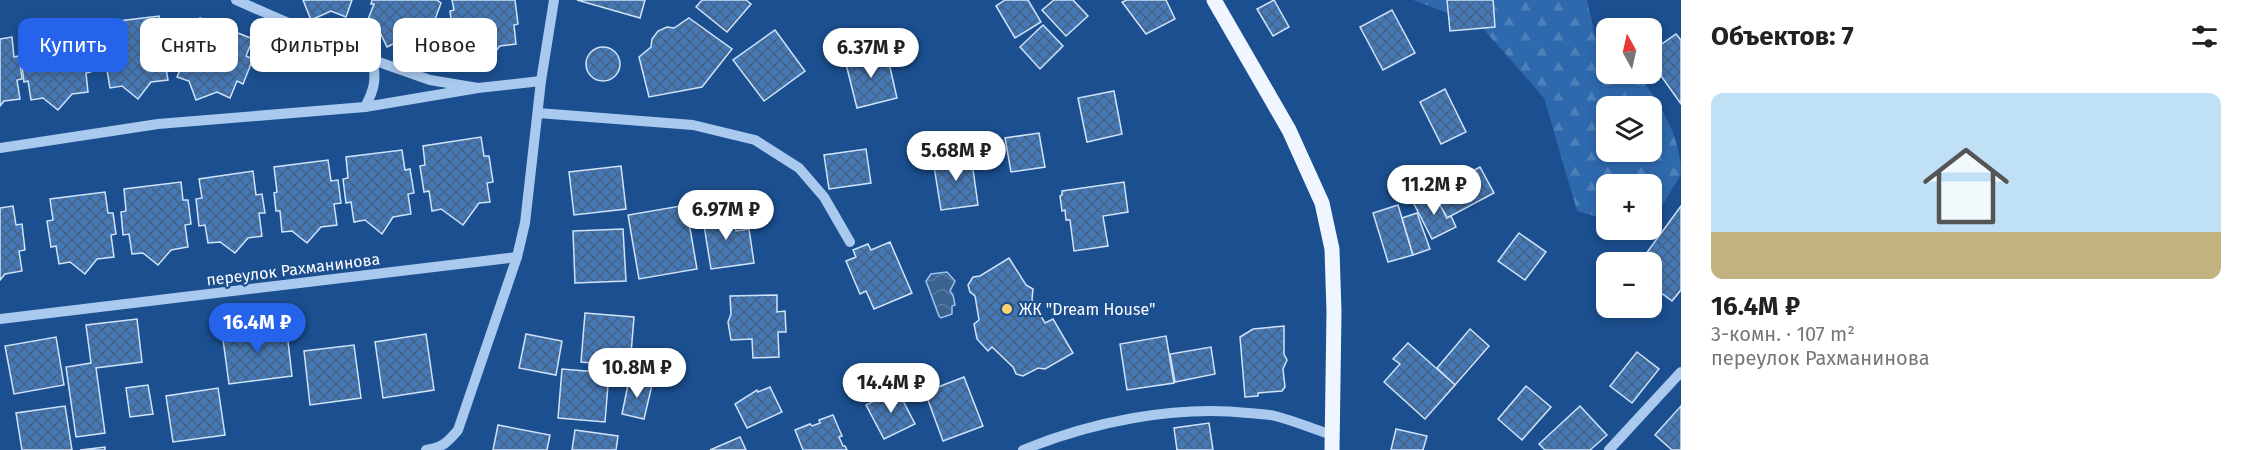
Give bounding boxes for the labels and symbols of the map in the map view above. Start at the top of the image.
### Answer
north arrow [1596,18,1662,84]
pin: 6.37M ₽ [816,28,926,79]
pin: 5.68M ₽ [901,131,1011,182]
pin: 11.2M ₽ [1379,165,1489,216]
pin: 6.97M ₽ [671,190,781,241]
street label: переулок Рахманинова [205,249,381,290]
place label: ЖК "Dream House" [1019,300,1155,319]
marker: ЖК "Dream House" [1000,302,1014,316]
pin: 16.4M ₽ [202,303,312,354]
pin: 10.8M ₽ [582,348,692,399]
pin: 14.4M ₽ [836,363,946,414]

